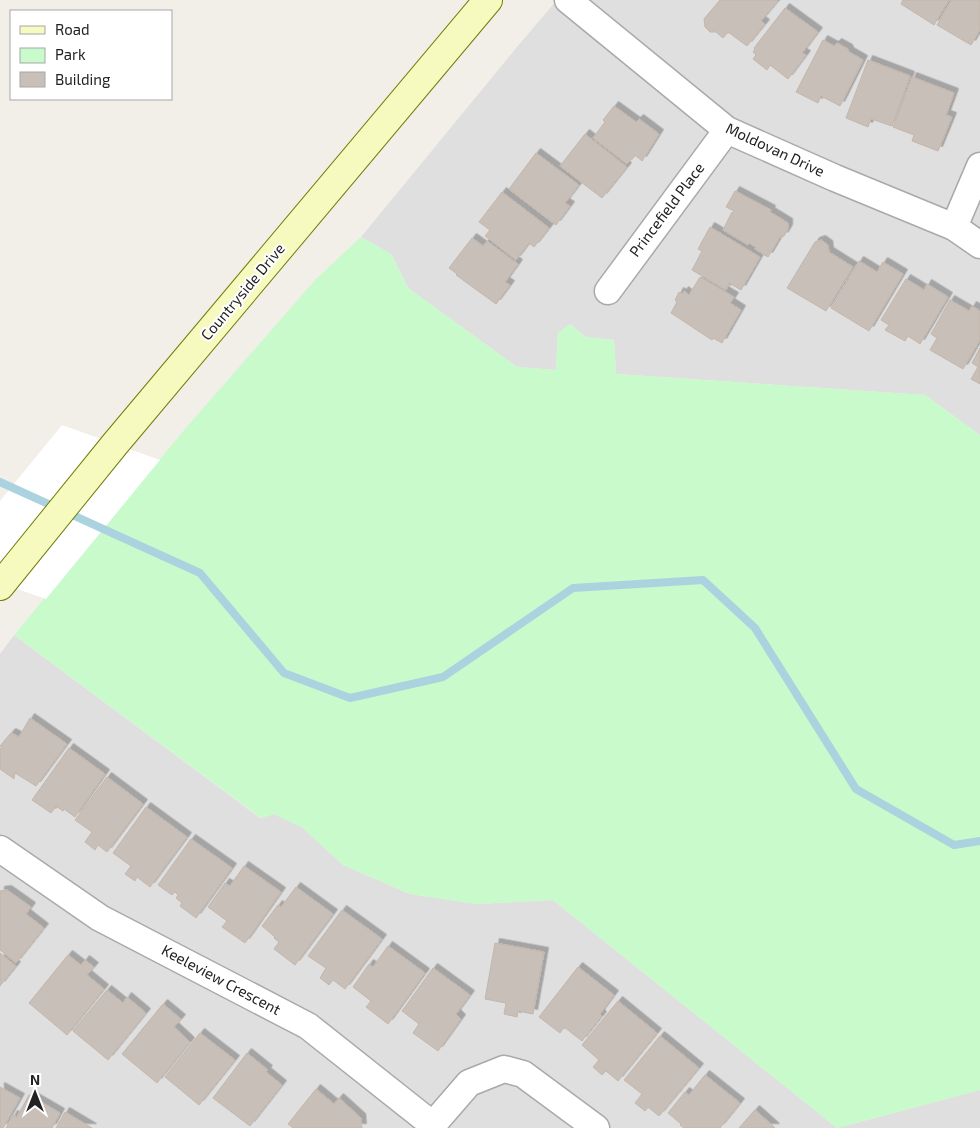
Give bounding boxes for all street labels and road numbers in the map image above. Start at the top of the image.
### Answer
street label: Moldovan Drive [723,118,828,180]
street label: Princefield Place [625,159,707,260]
street label: Countryside Drive [196,239,288,343]
street label: Keeleview Crescent [159,940,284,1018]

